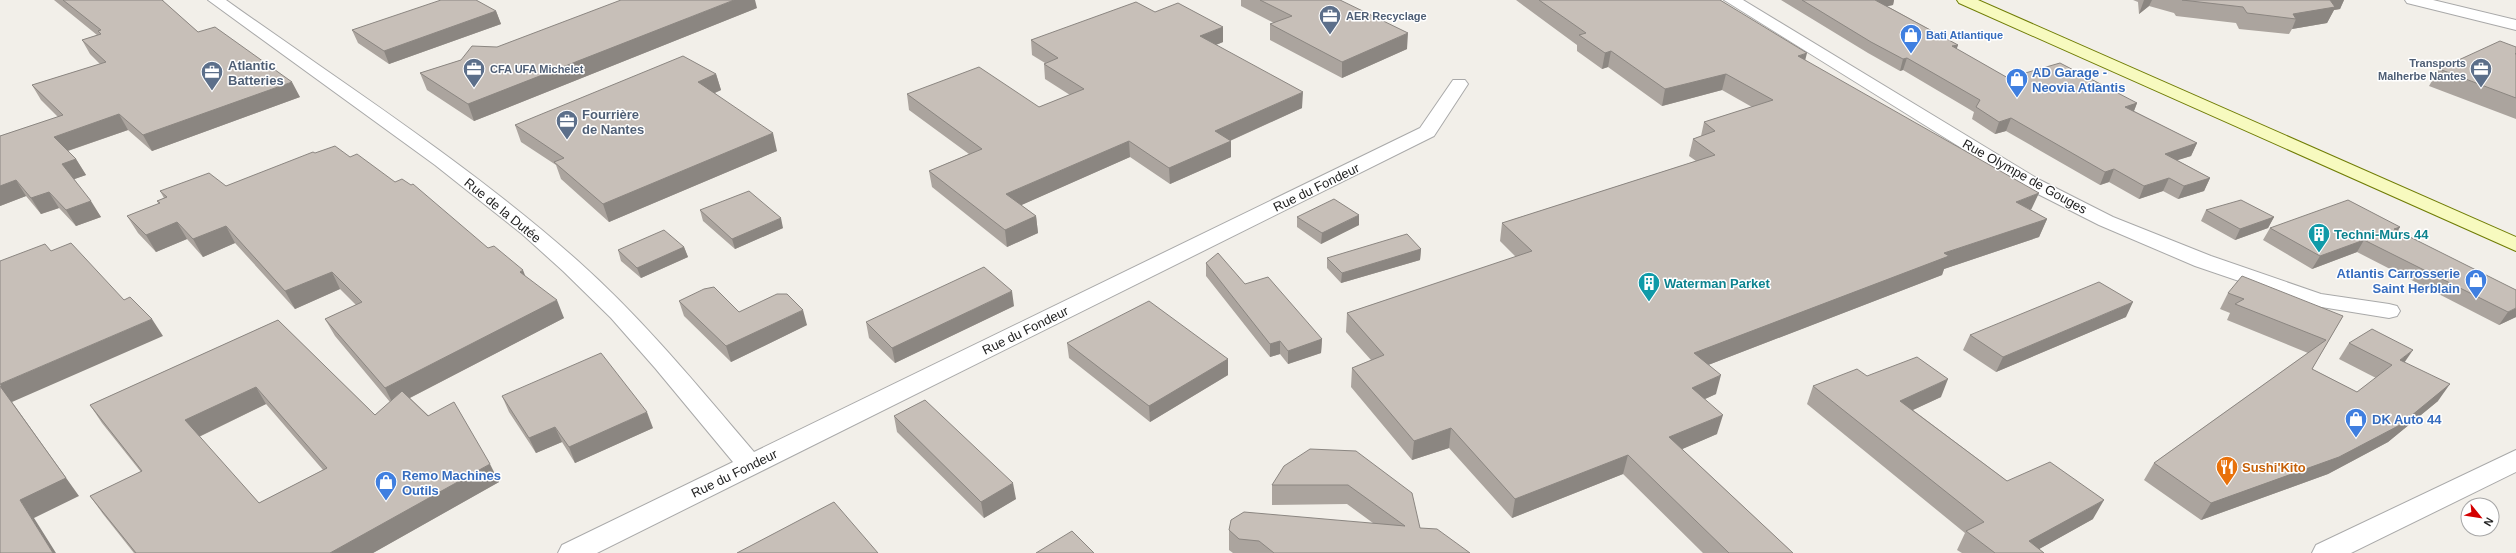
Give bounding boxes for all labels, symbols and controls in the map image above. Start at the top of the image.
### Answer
office icon: AER Recyclage [1317,3,1343,36]
place label: AER Recyclage [1346,10,1427,22]
shop icon: Bati Atlantique [1898,22,1924,55]
place label: Bati Atlantique [1926,29,2003,41]
office icon: CFA UFA Michelet [461,56,487,89]
office icon: Transports Malherbe Nantes [2468,56,2494,89]
place label: Transports Malherbe Nantes [2378,57,2466,82]
place label: Atlantic Batteries [228,58,284,88]
office icon: Atlantic Batteries [199,59,225,92]
place label: CFA UFA Michelet [490,63,584,75]
place label: AD Garage - Neovia Atlantis [2032,65,2125,95]
shop icon: AD Garage - Neovia Atlantis [2004,66,2030,99]
place label: Fourrière de Nantes [582,107,644,137]
office icon: Fourrière de Nantes [554,108,580,141]
street label: Rue Olympe de Gouges [1960,136,2090,217]
street label: Rue du Fondeur [1271,160,1362,215]
street label: Rue de la Dutée [461,175,544,246]
building icon: Techni-Murs 44 [2306,221,2332,254]
place label: Techni-Murs 44 [2334,227,2429,242]
place label: Atlantis Carrosserie Saint Herblain [2336,266,2460,296]
shop icon: Atlantis Carrosserie Saint Herblain [2463,267,2489,300]
building icon: Waterman Parket [1636,270,1662,303]
place label: Waterman Parket [1664,276,1770,291]
street label: Rue du Fondeur [980,303,1071,358]
shop icon: DK Auto 44 [2343,406,2369,439]
place label: DK Auto 44 [2372,412,2442,427]
street label: Rue du Fondeur [689,446,780,501]
restaurant icon: Sushi'Kito [2214,454,2240,487]
place label: Sushi'Kito [2242,460,2306,475]
place label: Remo Machines Outils [402,468,501,498]
shop icon: Remo Machines Outils [373,469,399,502]
north arrow [2460,497,2500,537]
text: N [2481,516,2496,528]

